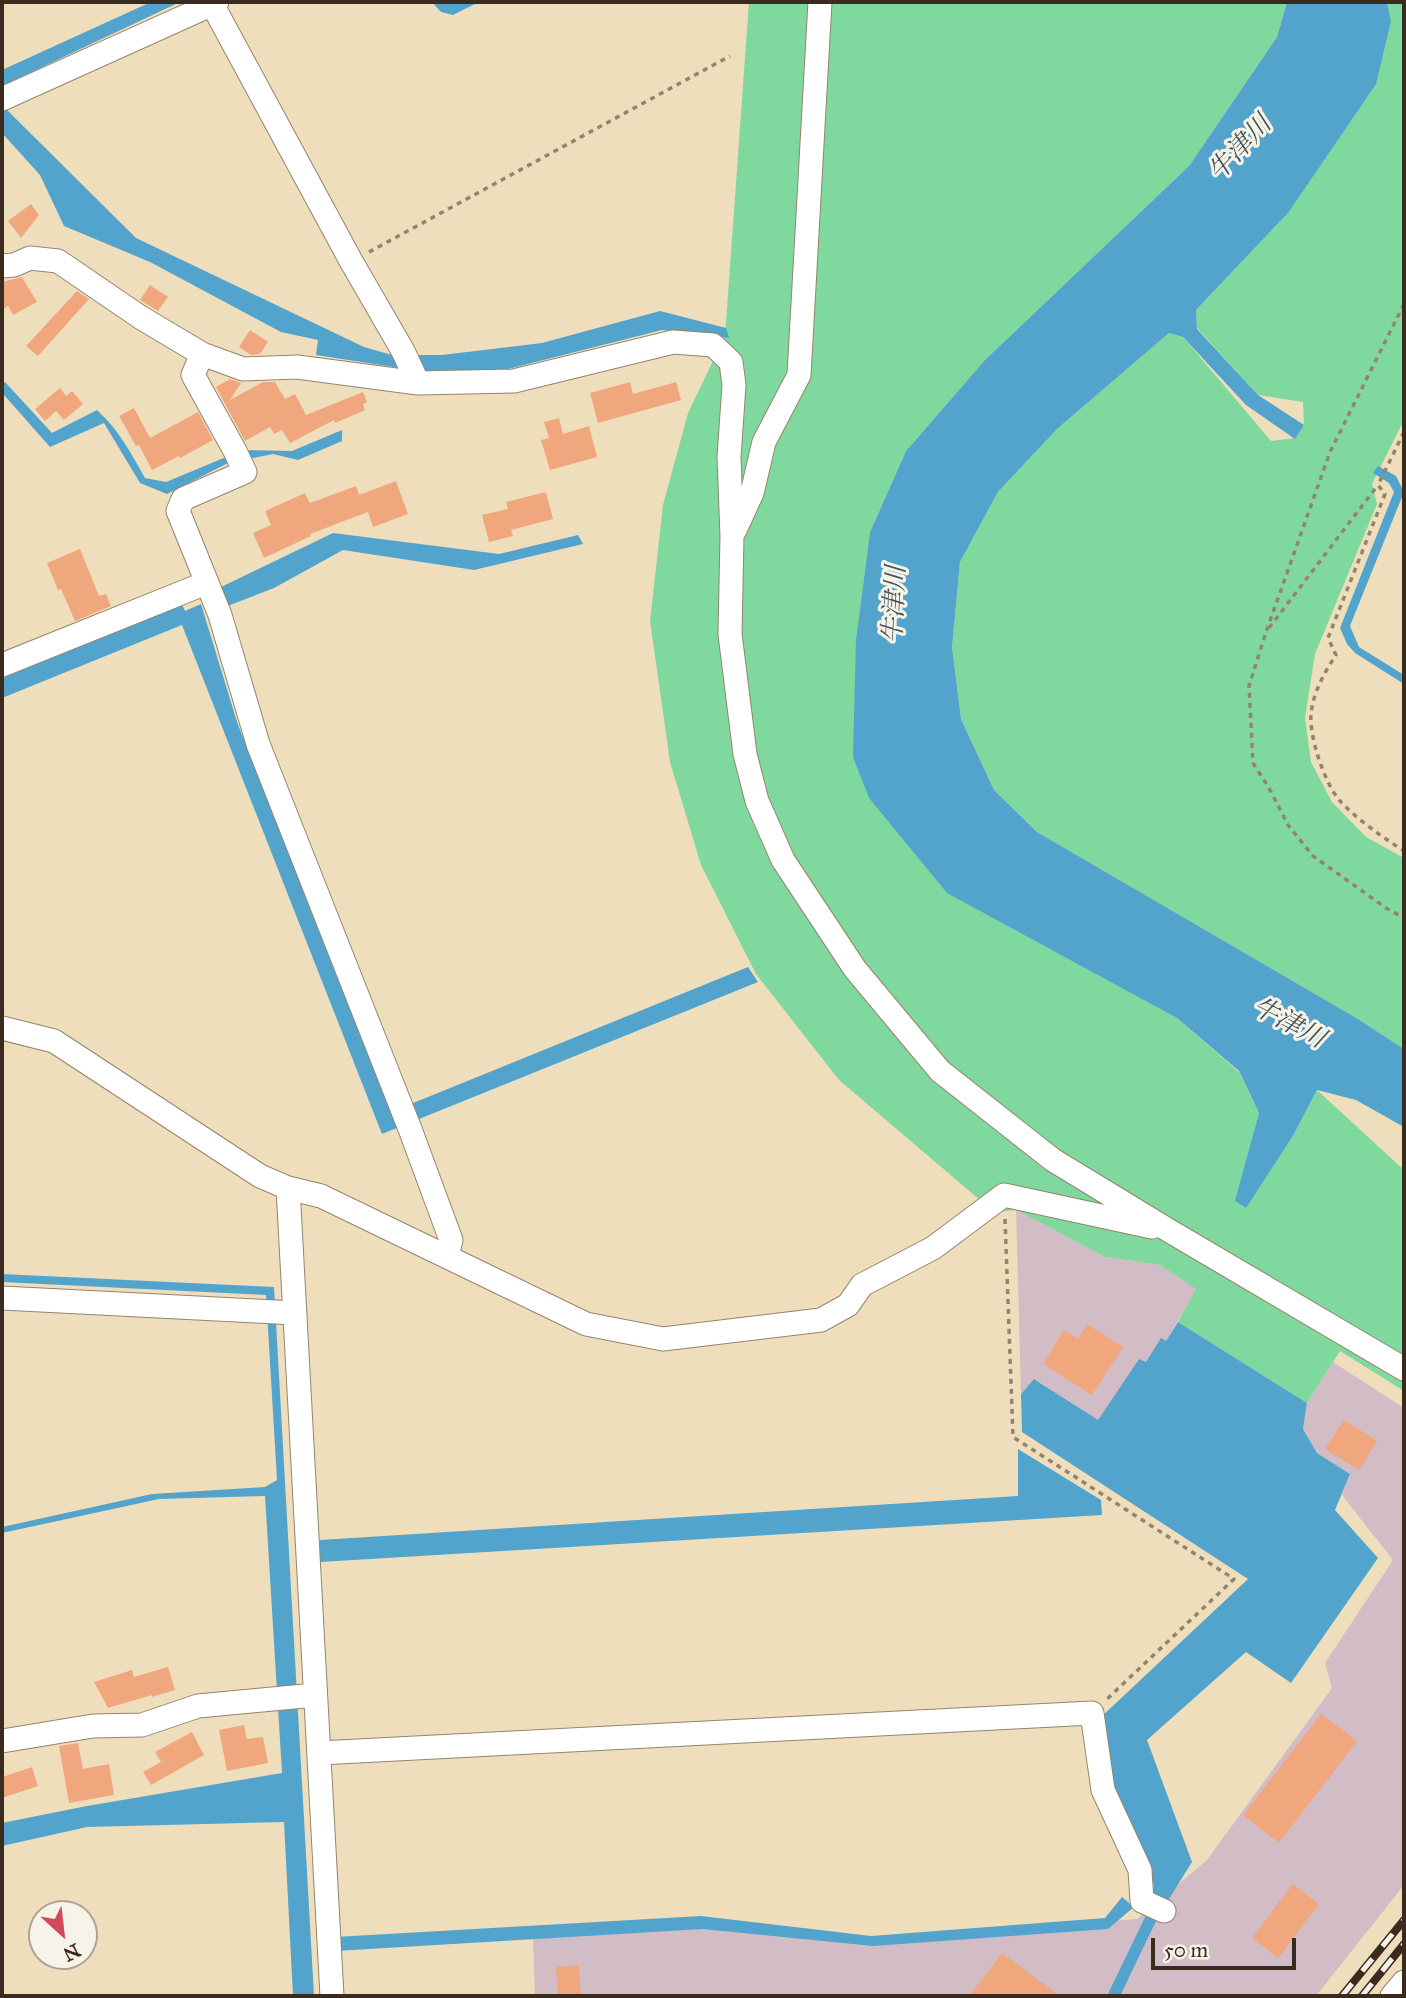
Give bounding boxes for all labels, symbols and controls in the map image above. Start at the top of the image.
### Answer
water label: 牛津川 [1203,110,1279,188]
water label: 牛津川 [878,565,914,645]
water label: 牛津川 [1246,992,1330,1056]
north arrow [28,1900,98,1970]
scale bar [1154,1924,1299,1968]
text: 50 m [1164,1937,1208,1963]
text: N [59,1938,84,1966]

